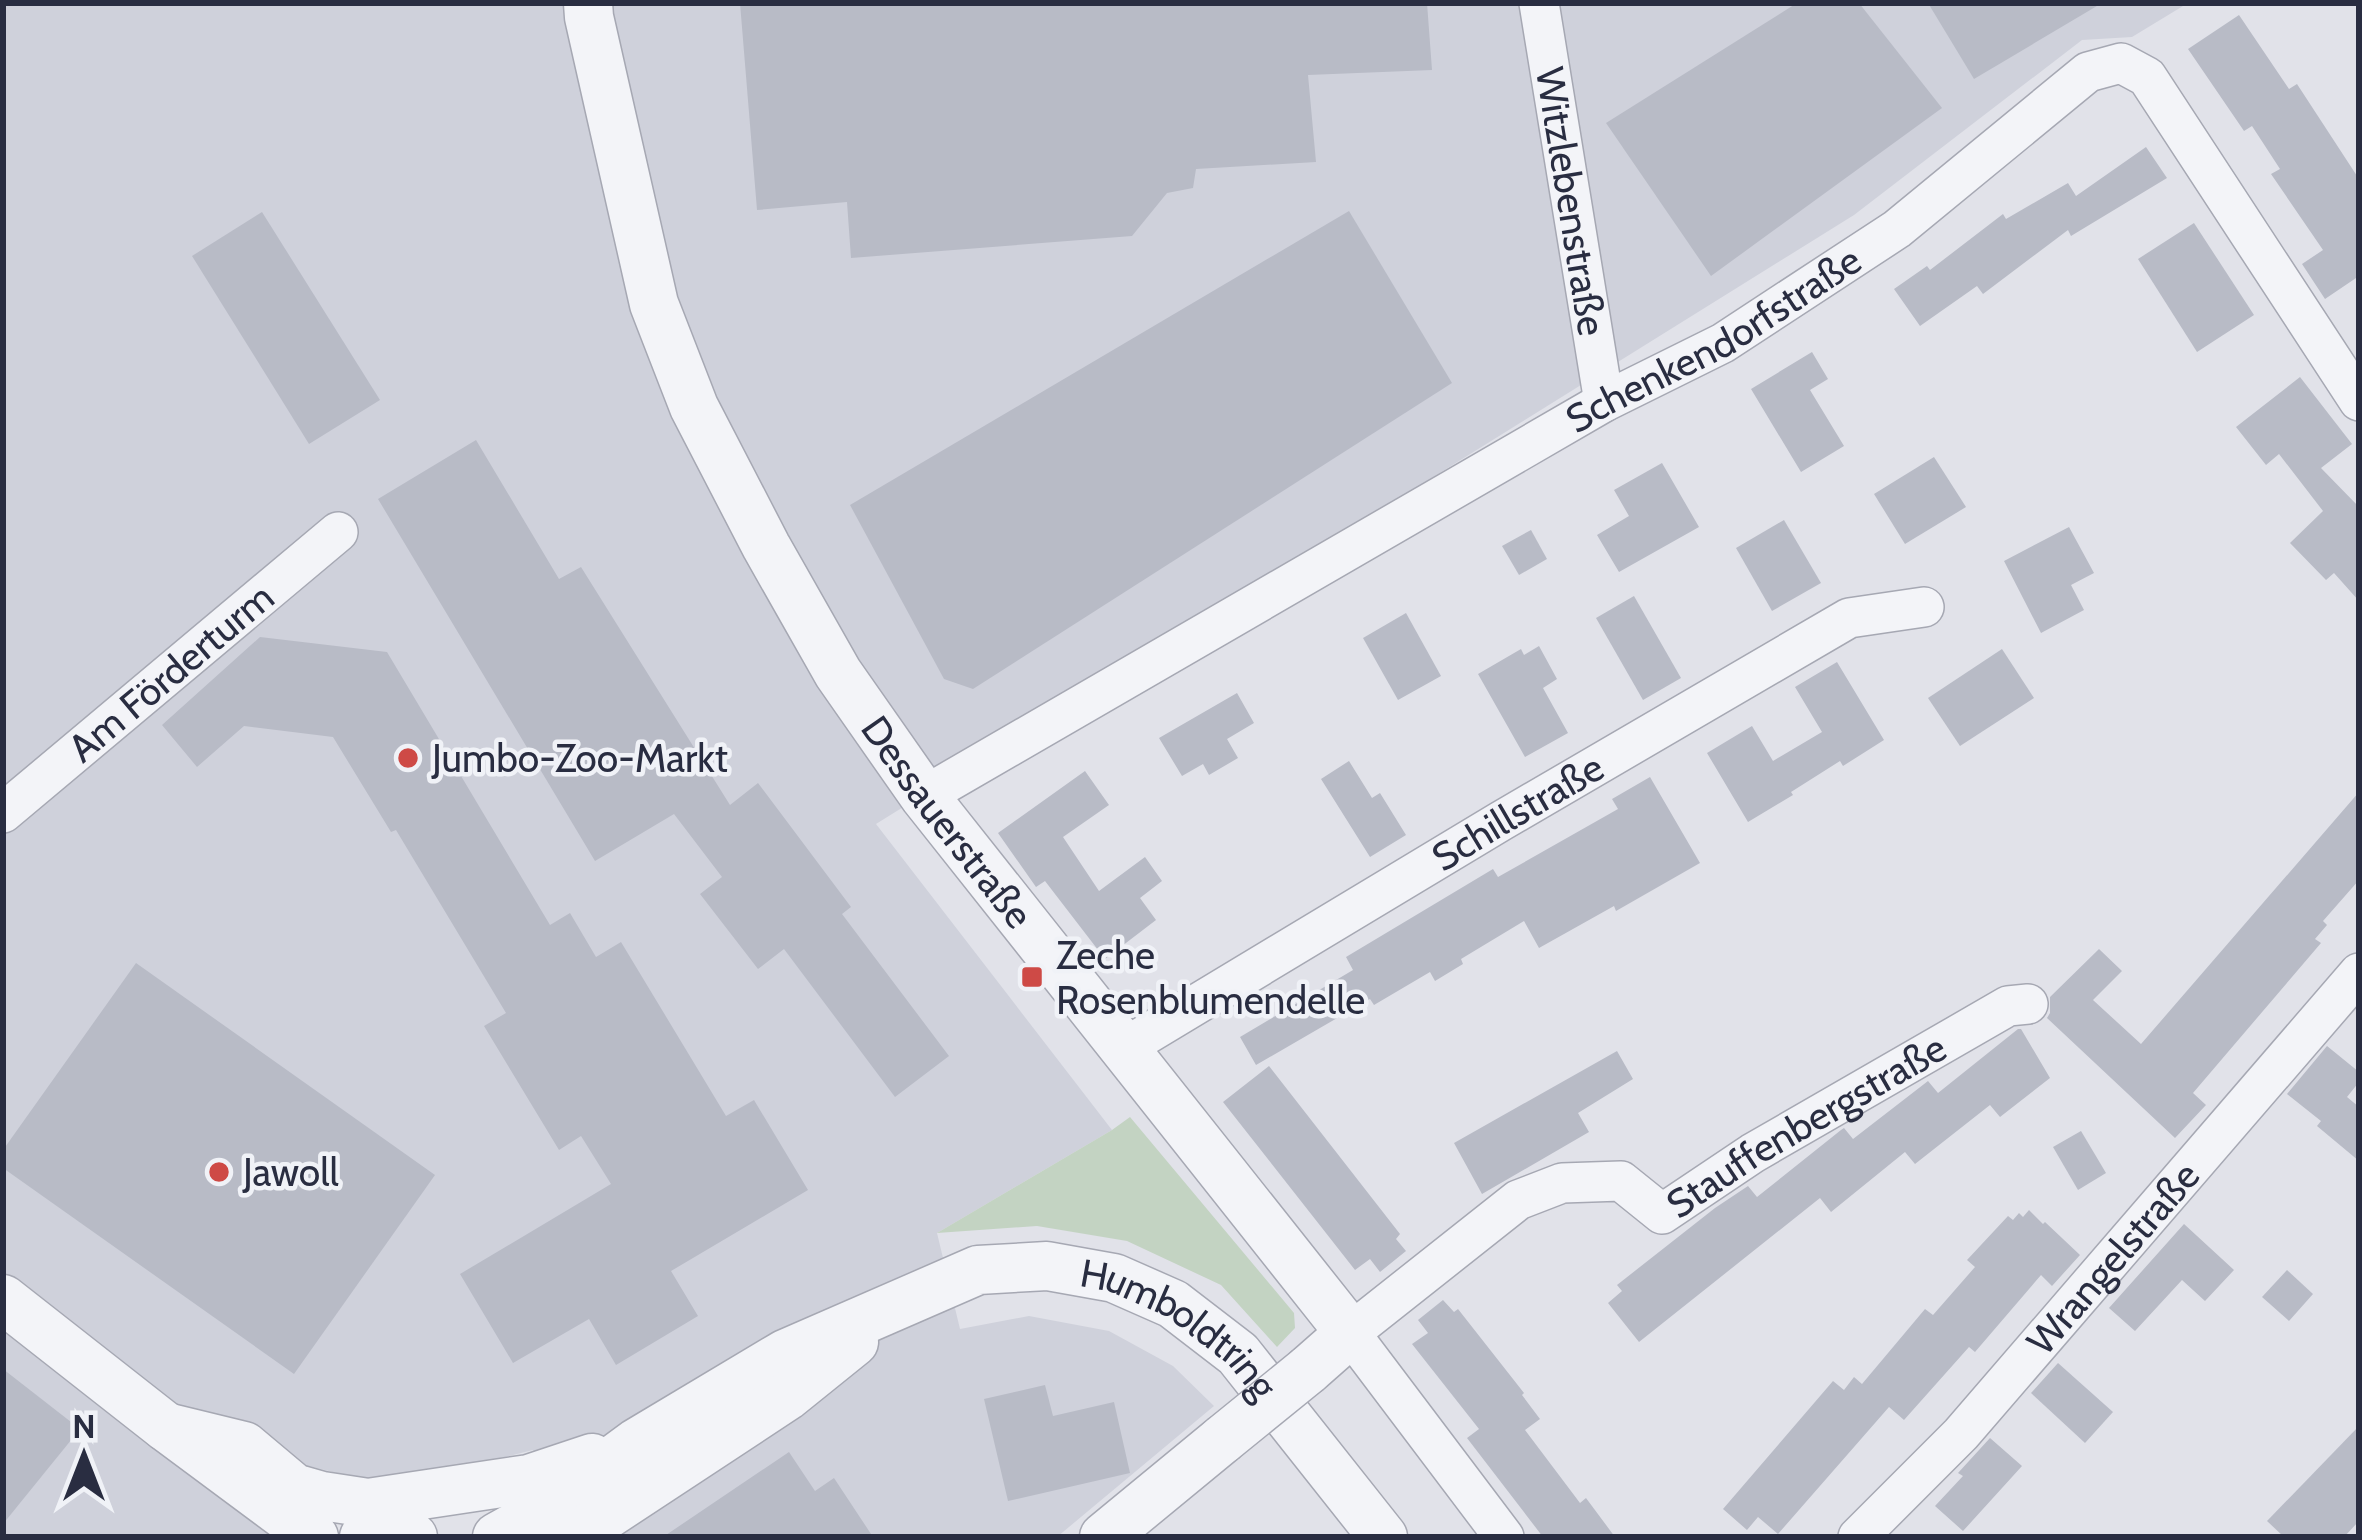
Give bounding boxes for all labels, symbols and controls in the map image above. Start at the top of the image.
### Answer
street label: Witzlebenstraße [1526,64,1617,339]
street label: Schenkendorfstraße [1557,235,1870,443]
street label: Am Förderturm [58,573,283,772]
street label: Dessauerstraße [851,706,1043,938]
place label: Jumbo-Zoo-Markt [431,734,728,782]
street label: Schillstraße [1423,743,1612,881]
marker: Jumbo-Zoo-Markt [395,745,421,771]
place label: Zeche Rosenblumendelle [1056,931,1365,1024]
marker: Zeche Rosenblumendelle [1019,964,1045,990]
street label: Stauffenbergstraße [1657,1023,1954,1228]
place label: Jawoll [242,1148,339,1196]
street label: Wrangelstraße [2016,1152,2209,1364]
marker: Jawoll [206,1159,232,1185]
street label: Humboldtring [1077,1248,1289,1409]
north arrow [24,1396,144,1516]
text: N [72,1406,96,1446]

